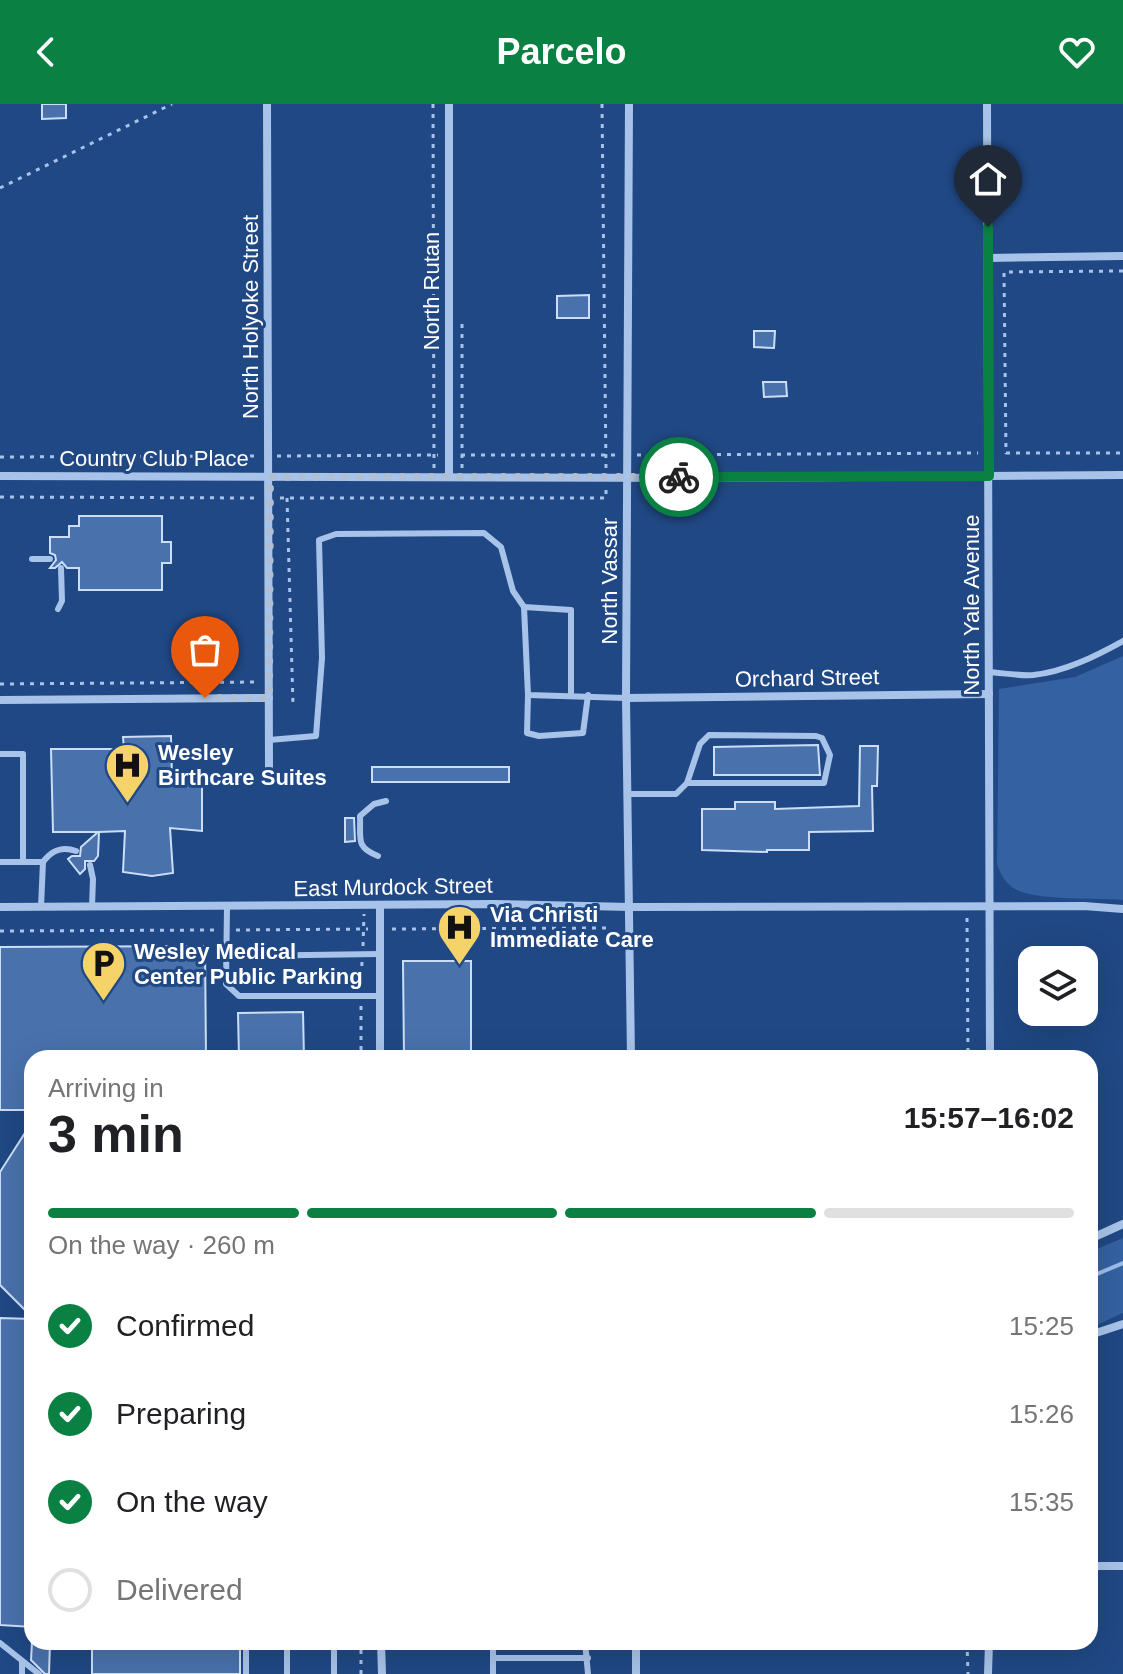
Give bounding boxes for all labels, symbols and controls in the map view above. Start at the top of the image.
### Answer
icon: back [24,30,68,74]
icon: heart [1055,30,1099,74]
text: Parcelo [496,31,627,72]
pin [954,145,1022,227]
icon: home [966,157,1010,201]
street label: North Holyoke Street [238,215,263,419]
street label: North Rutan [419,232,444,350]
courier [639,437,719,517]
street label: Country Club Place [59,446,249,471]
icon: bike [657,455,701,499]
street label: North Yale Avenue [959,514,984,696]
street label: North Vassar [597,518,622,644]
pin [171,616,239,698]
icon: bag [183,628,227,672]
street label: Orchard Street [735,664,879,692]
place label: Wesley Birthcare Suites [158,740,327,790]
hospital icon: Wesley Birthcare Suites [103,741,151,804]
street label: East Murdock Street [293,873,493,901]
place label: Via Christi Immediate Care [490,902,654,952]
hospital icon: Via Christi Immediate Care [435,903,483,966]
place label: Wesley Medical Center Public Parking [134,939,363,989]
parking icon: Wesley Medical Center Public Parking [79,940,127,1003]
map controls [1018,946,1098,1026]
button: layers [1018,946,1098,1026]
text: Arriving in [48,1073,164,1103]
text: 15:57–16:02 [904,1101,1074,1134]
text: 3 min [48,1105,184,1163]
text: On the way · 260 m [48,1230,275,1260]
icon: check [48,1304,92,1348]
text: Confirmed [116,1309,254,1342]
text: 15:25 [1009,1311,1074,1341]
icon: check [48,1392,92,1436]
text: Preparing [116,1397,246,1430]
text: 15:26 [1009,1399,1074,1429]
icon: check [48,1480,92,1524]
text: On the way [116,1485,268,1518]
text: 15:35 [1009,1487,1074,1517]
text: Delivered [116,1573,243,1606]

